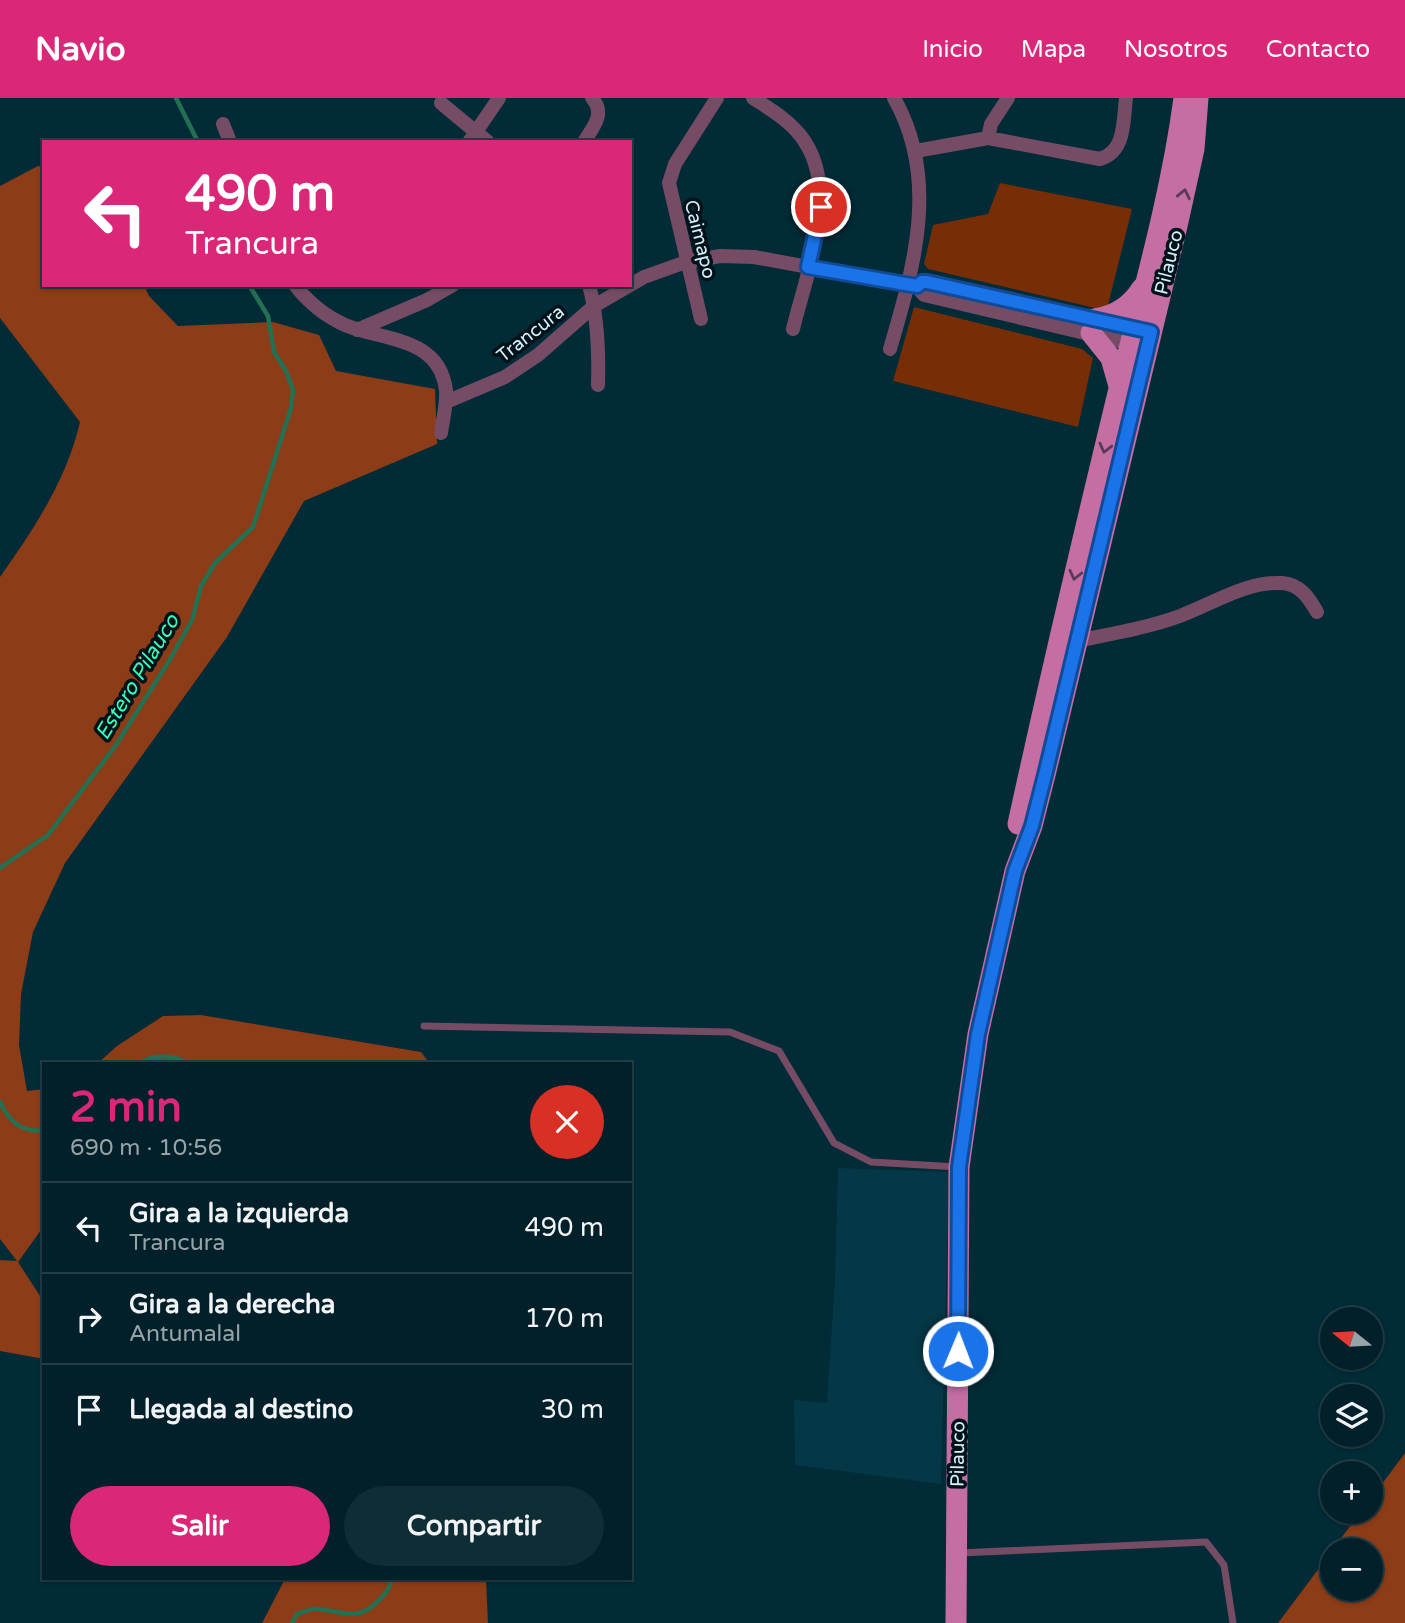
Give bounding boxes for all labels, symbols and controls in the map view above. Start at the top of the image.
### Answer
text: Navio [35,30,126,69]
text: Inicio [922,35,983,64]
text: Mapa [1021,35,1086,64]
text: Nosotros [1124,35,1228,64]
text: Contacto [1266,35,1370,64]
text: 490 m [185,165,335,224]
icon: left [70,168,161,259]
pin [791,177,851,237]
icon: arrive [802,188,840,226]
one-way arrow [1176,188,1191,200]
street label: Caimapo [680,198,720,281]
text: Trancura [185,225,319,263]
street label: Pilauco [1150,228,1188,297]
street label: Trancura [492,301,569,367]
one-way arrow [1099,442,1113,454]
one-way arrow [1069,568,1084,580]
water label: Estero Pilauco [90,609,185,744]
text: 2 min [70,1082,182,1133]
button: close [530,1085,604,1159]
text: 690 m · 10:56 [70,1134,222,1162]
text: Gira a la izquierda [129,1198,349,1229]
icon: left [70,1209,108,1247]
text: 490 m [524,1212,604,1243]
text: Trancura [129,1229,225,1257]
text: Gira a la derecha [129,1289,335,1320]
icon: right [70,1300,108,1338]
text: 170 m [524,1303,604,1334]
north arrow [1320,1307,1382,1370]
map controls [1320,1307,1383,1601]
position arrow [921,1314,995,1388]
text: Antumalal [129,1320,241,1348]
button: layers [1320,1384,1383,1447]
icon: arrive [70,1391,108,1429]
text: Llegada al destino [129,1394,353,1425]
text: 30 m [541,1394,604,1425]
street label: Pilauco [946,1421,970,1487]
button: + [1320,1461,1383,1524]
button: Salir [70,1486,330,1566]
button: Compartir [344,1486,604,1566]
button: − [1320,1538,1383,1601]

